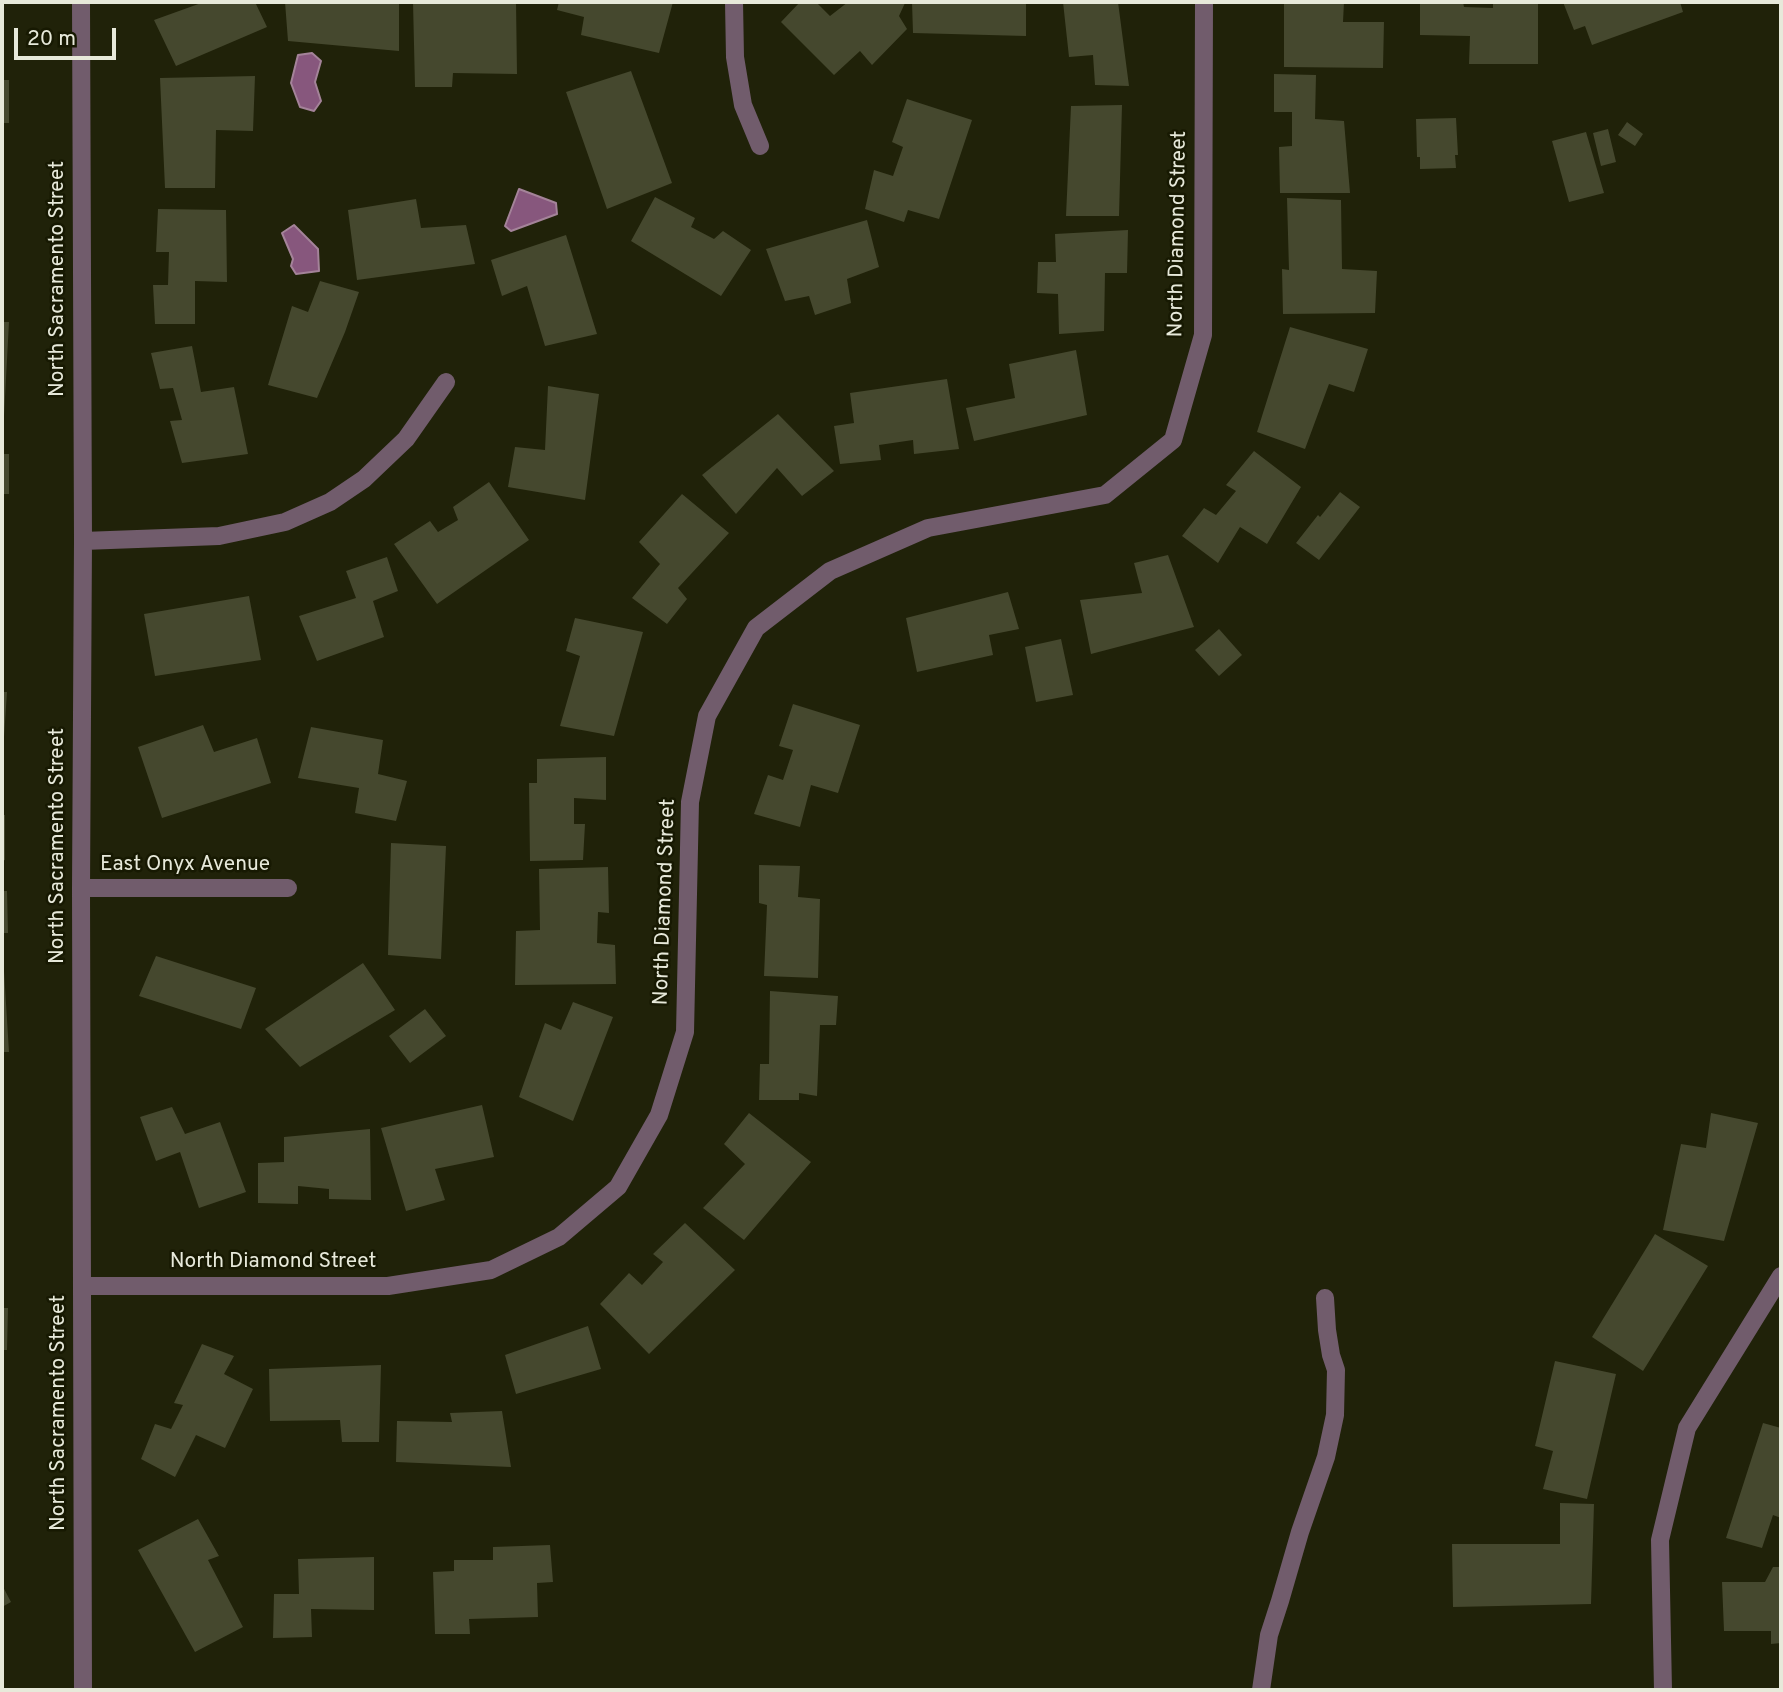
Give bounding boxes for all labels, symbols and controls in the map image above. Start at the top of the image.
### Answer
scale bar [18,14,119,58]
text: 20 m [27,26,76,53]
street label: North Diamond Street [1165,130,1193,338]
street label: North Sacramento Street [46,161,72,397]
street label: North Sacramento Street [46,728,72,964]
street label: North Diamond Street [650,798,682,1006]
street label: East Onyx Avenue [100,853,270,879]
street label: North Diamond Street [170,1250,376,1276]
street label: North Sacramento Street [47,1295,73,1531]

